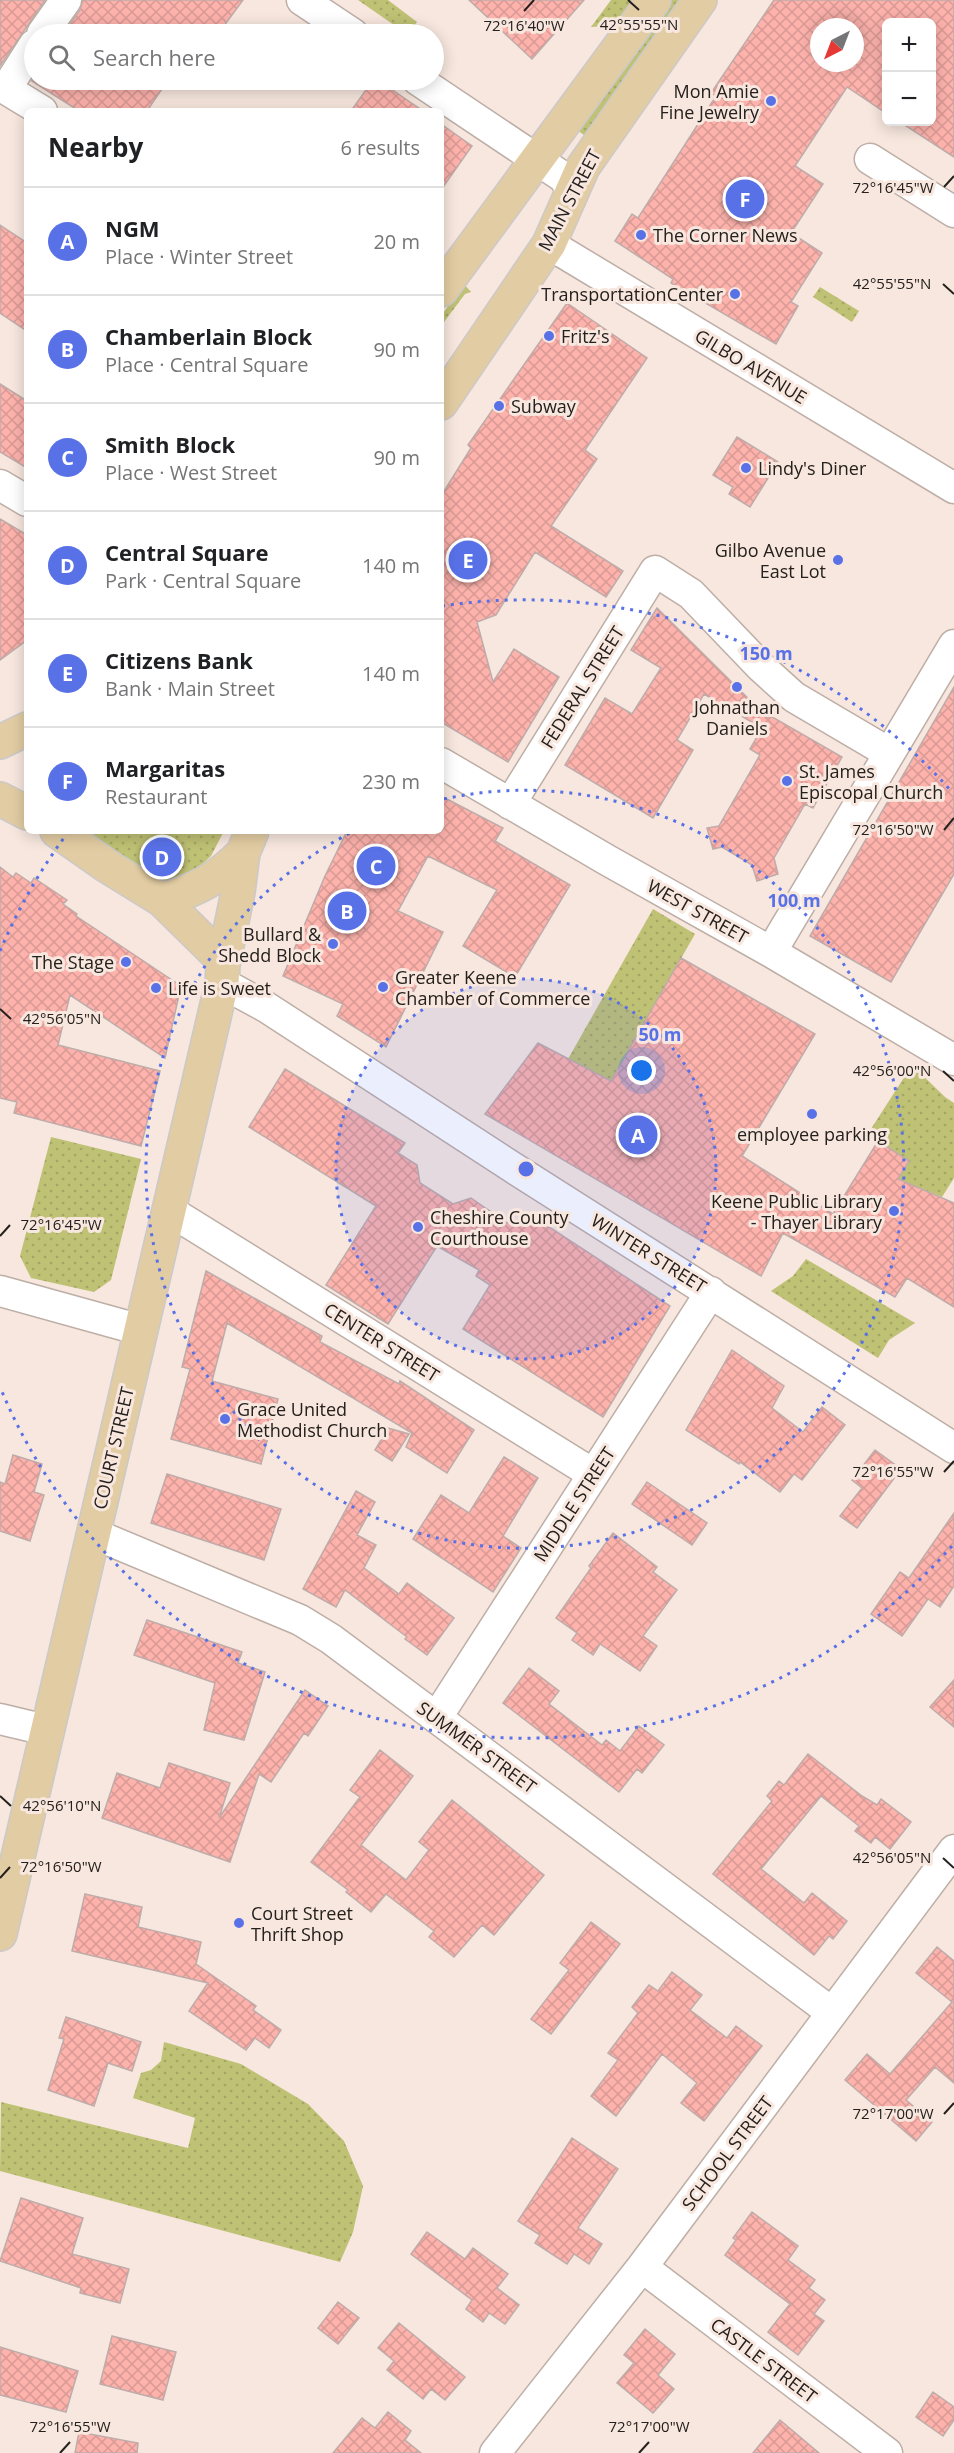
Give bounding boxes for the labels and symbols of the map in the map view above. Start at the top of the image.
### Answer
text: 42°55'55"N [600,14,678,34]
text: 72°16'40"W [484,15,565,35]
north arrow [810,18,864,72]
place label: Mon Amie Fine Jewelry [659,79,760,124]
marker: Mon Amie Fine Jewelry [764,94,778,108]
street label: MAIN STREET [532,145,606,255]
pin: F [726,176,764,222]
text: 72°16'45"W [853,177,934,197]
place label: The Corner News [653,223,798,247]
marker: The Corner News [634,228,648,242]
text: 42°55'55"N [853,273,931,293]
place label: TransportationCenter [541,282,724,306]
marker: TransportationCenter [728,287,742,301]
street label: GILBO AVENUE [691,323,811,409]
place label: Fritz's [561,324,610,348]
marker: Fritz's [542,329,556,343]
place label: Subway [511,394,577,418]
marker: Subway [492,399,506,413]
place label: Lindy's Diner [758,456,867,480]
marker: Lindy's Diner [739,461,753,475]
pin: E [448,538,488,582]
place label: Gilbo Avenue East Lot [715,538,826,583]
marker: Gilbo Avenue East Lot [831,553,845,567]
street label: FEDERAL STREET [535,621,629,753]
text: 150 m [739,641,793,665]
marker: Johnathan Daniels [730,680,744,694]
place label: Johnathan Daniels [692,695,780,740]
place label: St. James Episcopal Church [799,759,943,804]
marker: St. James Episcopal Church [780,774,794,788]
text: 72°16'50"W [853,819,934,839]
pin: D [142,834,182,880]
pin: C [356,844,395,888]
street label: WEST STREET [643,873,753,949]
pin: B [328,888,366,934]
text: 100 m [767,888,821,912]
place label: Bullard & Shedd Block [218,922,322,967]
marker: Bullard & Shedd Block [326,937,340,951]
place label: The Stage [32,950,114,974]
marker: The Stage [119,955,133,969]
place label: Greater Keene Chamber of Commerce [395,965,590,1010]
place label: Life is Sweet [168,976,271,1000]
marker: Greater Keene Chamber of Commerce [376,980,390,994]
marker: Life is Sweet [149,981,163,995]
text: 42°56'05"N [23,1008,101,1028]
text: 50 m [639,1022,681,1046]
your location [627,1056,656,1085]
text: 42°56'00"N [853,1060,931,1080]
marker: employee parking [805,1107,819,1121]
pin: A [618,1112,658,1158]
place label: employee parking [737,1122,887,1146]
centre of rings [516,1159,536,1179]
place label: Keene Public Library - Thayer Library [711,1189,883,1234]
marker: Keene Public Library - Thayer Library [887,1204,901,1218]
place label: Cheshire County Courthouse [430,1205,569,1250]
street label: WINTER STREET [587,1208,711,1298]
text: 72°16'45"W [21,1214,102,1234]
marker: Cheshire County Courthouse [411,1220,425,1234]
street label: CENTER STREET [320,1297,444,1387]
street label: COURT STREET [87,1384,139,1512]
place label: Grace United Methodist Church [237,1397,387,1442]
marker: Grace United Methodist Church [218,1412,232,1426]
street label: MIDDLE STREET [528,1442,620,1566]
text: 72°16'55"W [853,1461,934,1481]
street label: SUMMER STREET [413,1696,542,1798]
text: 42°56'10"N [23,1795,101,1815]
text: 42°56'05"N [853,1847,931,1867]
text: 72°16'50"W [21,1856,102,1876]
place label: Court Street Thrift Shop [251,1901,353,1946]
marker: Court Street Thrift Shop [232,1916,246,1930]
street label: SCHOOL STREET [676,2091,778,2215]
text: 72°17'00"W [853,2103,934,2123]
street label: CASTLE STREET [706,2312,822,2408]
text: 72°16'55"W [30,2416,111,2436]
text: 72°17'00"W [609,2416,690,2436]

